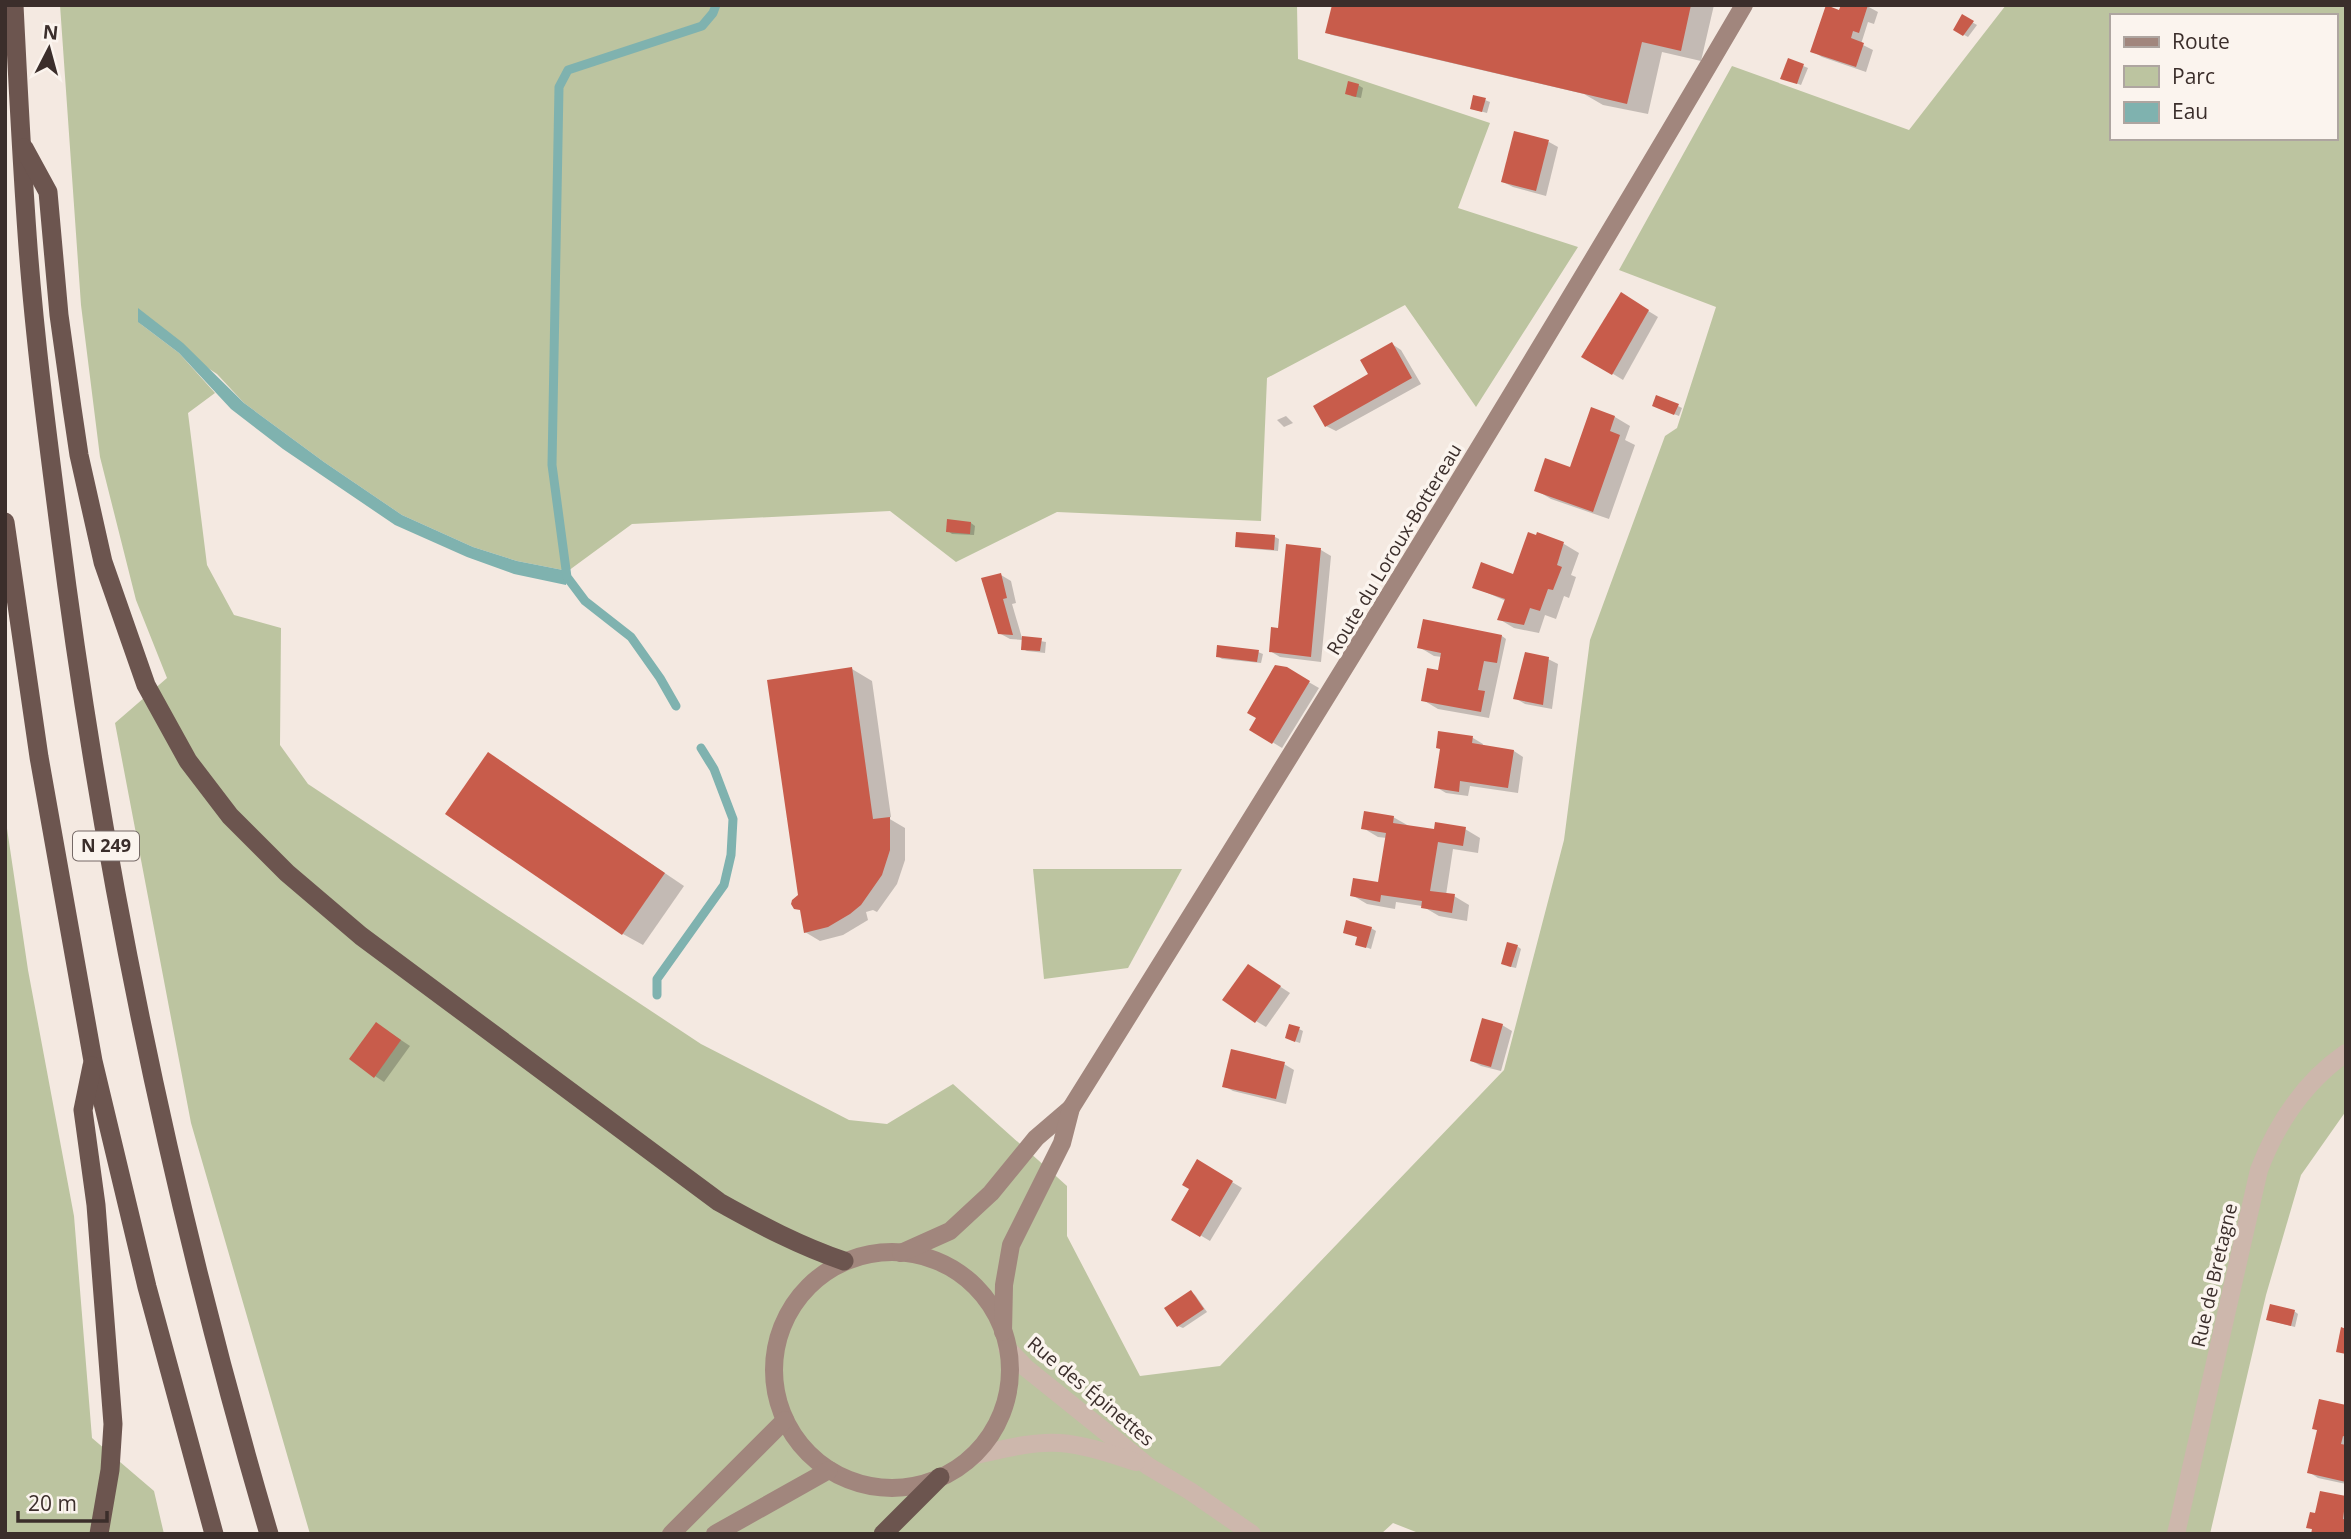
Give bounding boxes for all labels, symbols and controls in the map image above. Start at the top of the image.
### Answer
north arrow [14,14,84,84]
legend [2110,14,2337,140]
text: N [42,18,60,46]
text: Route [2172,27,2230,55]
text: Parc [2172,62,2215,90]
text: Eau [2172,97,2208,125]
street label: Route du Loroux-Bottereau [1320,438,1468,660]
road number: N 249 [73,832,139,860]
street label: Rue de Bretagne [2185,1201,2243,1349]
street label: Rue des Épinettes [1022,1330,1160,1452]
scale bar [18,1480,107,1524]
text: 20 m [28,1489,77,1517]

